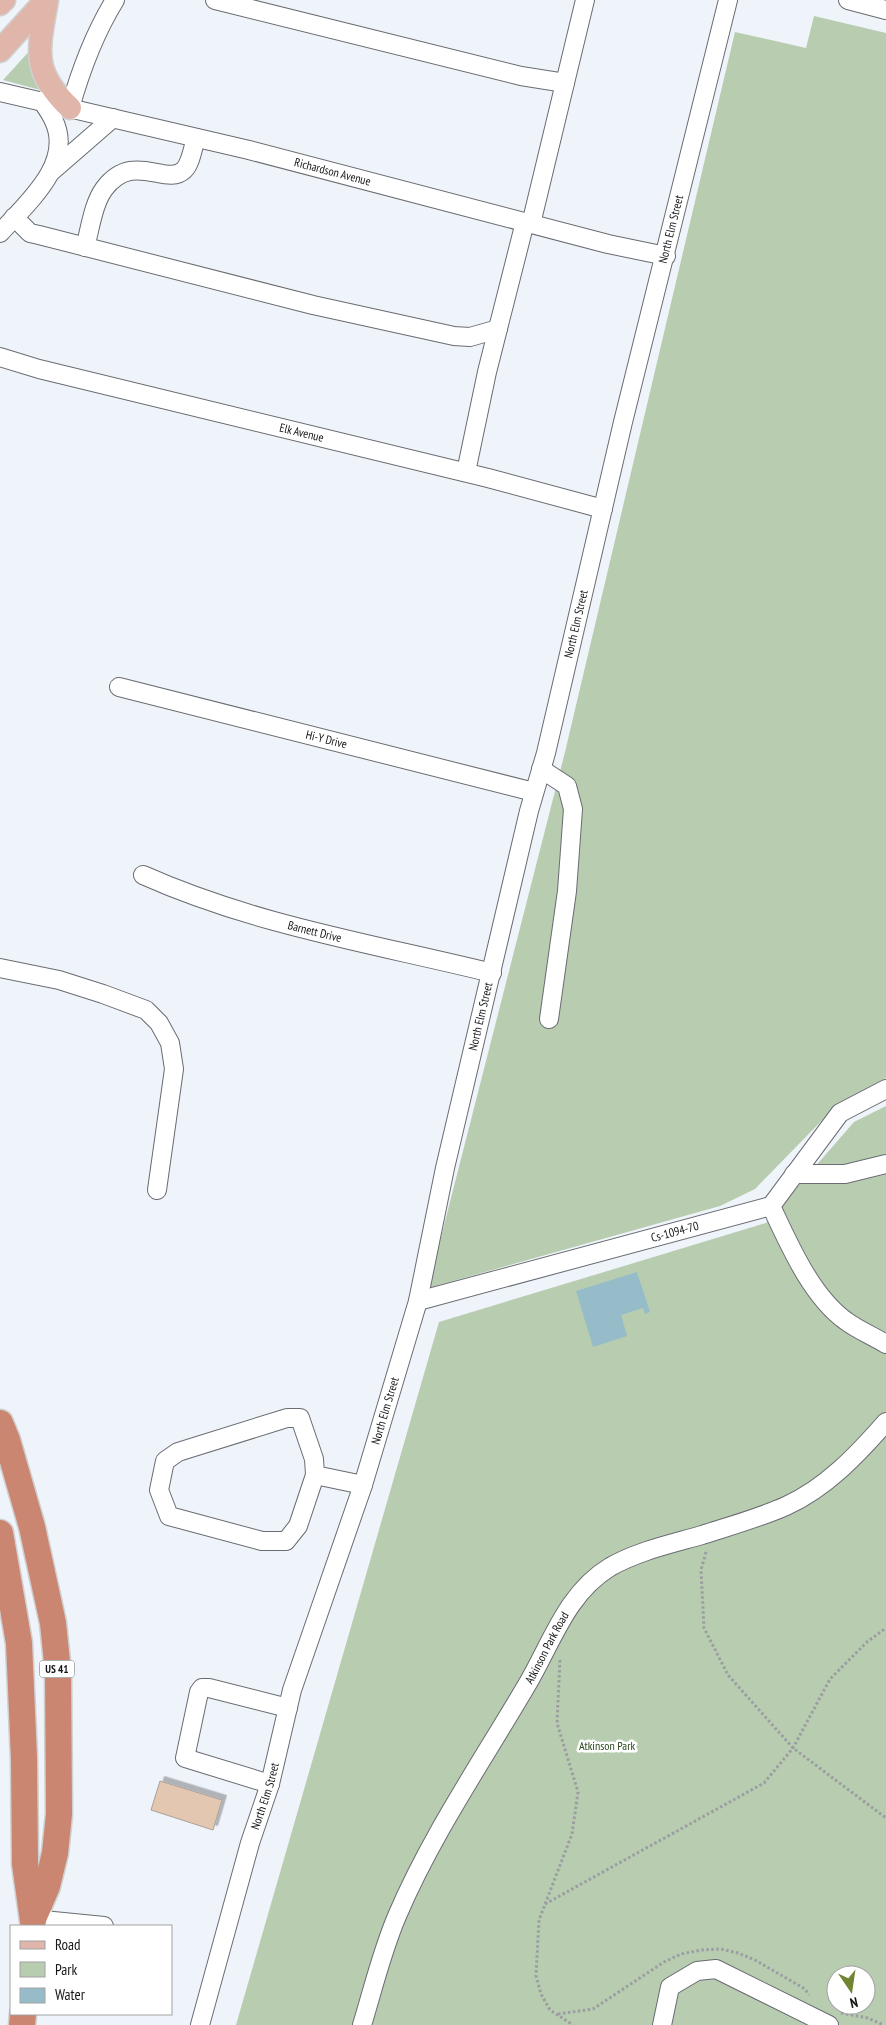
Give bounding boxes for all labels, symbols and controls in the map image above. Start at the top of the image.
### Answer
street label: Richardson Avenue [293,154,373,189]
street label: North Elm Street [655,193,686,265]
street label: Elk Avenue [278,420,325,445]
street label: North Elm Street [560,588,591,659]
street label: Hi-Y Drive [304,727,349,751]
street label: Barnett Drive [286,917,343,945]
street label: North Elm Street [465,980,496,1052]
street label: Cs-1094-70 [649,1218,700,1245]
street label: North Elm Street [368,1374,402,1446]
street label: Atkinson Park Road [521,1609,572,1686]
road number: US 41 [40,1660,74,1678]
park label: Atkinson Park [579,1738,635,1753]
street label: North Elm Street [247,1760,282,1832]
legend [10,1925,172,2015]
text: Road [55,1935,81,1954]
text: Park [55,1960,77,1979]
north arrow [826,1965,876,2015]
text: Water [55,1985,86,2004]
text: N [848,1993,860,2012]

